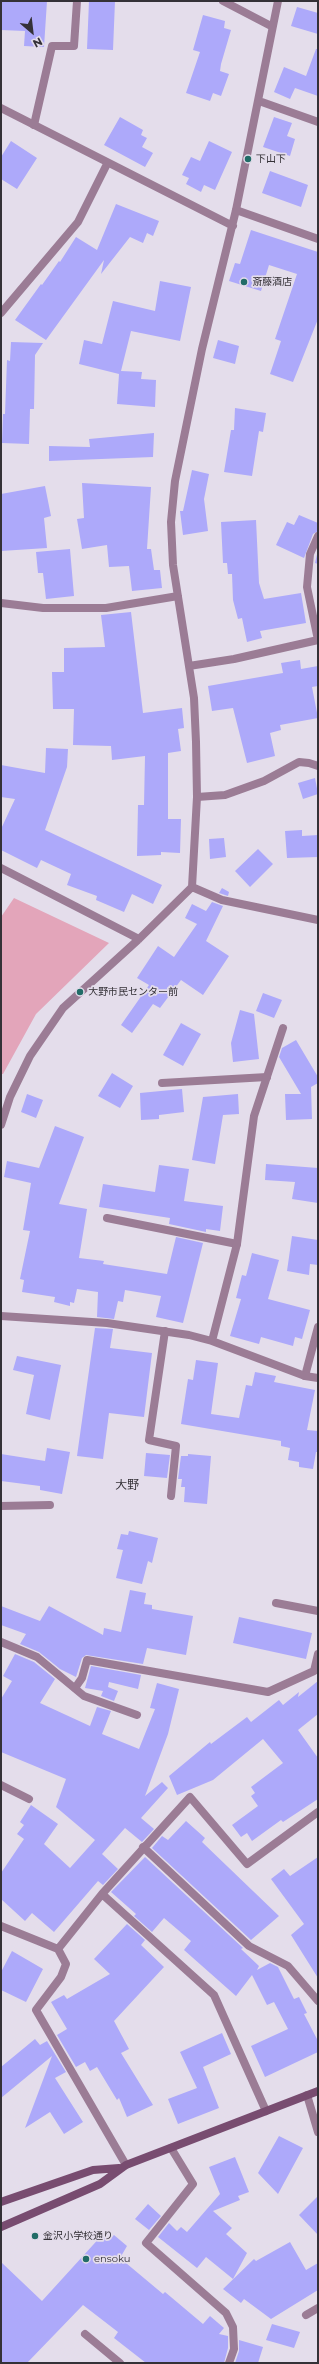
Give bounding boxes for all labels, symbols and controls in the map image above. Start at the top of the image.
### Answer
north arrow [12,12,52,52]
text: N [30,34,45,51]
place label: 下山下 [256,153,286,165]
marker: 下山下 [243,154,253,164]
place label: 斎藤酒店 [252,276,292,288]
marker: 斎藤酒店 [239,277,249,287]
place label: 大野市民センター前 [88,986,178,998]
marker: 大野市民センター前 [75,987,85,997]
district label: 大野 [115,1478,139,1492]
place label: 金沢小学校通り [43,2230,113,2242]
marker: 金沢小学校通り [30,2231,40,2241]
place label: ensoku [94,2253,131,2265]
marker: ensoku [81,2254,91,2264]

